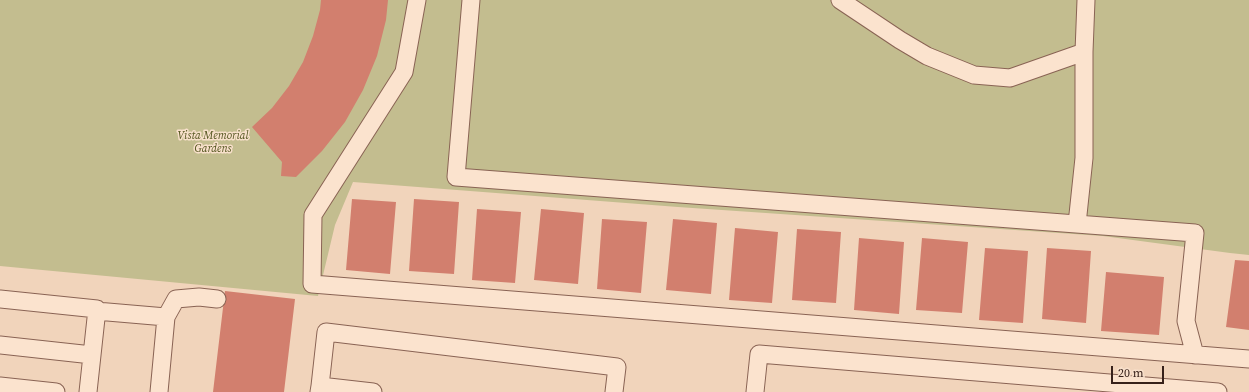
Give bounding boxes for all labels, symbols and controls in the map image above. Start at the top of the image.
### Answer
park label: Vista Memorial Gardens [177,129,249,155]
scale bar [1113,358,1166,384]
text: 20 m [1118,365,1144,381]

